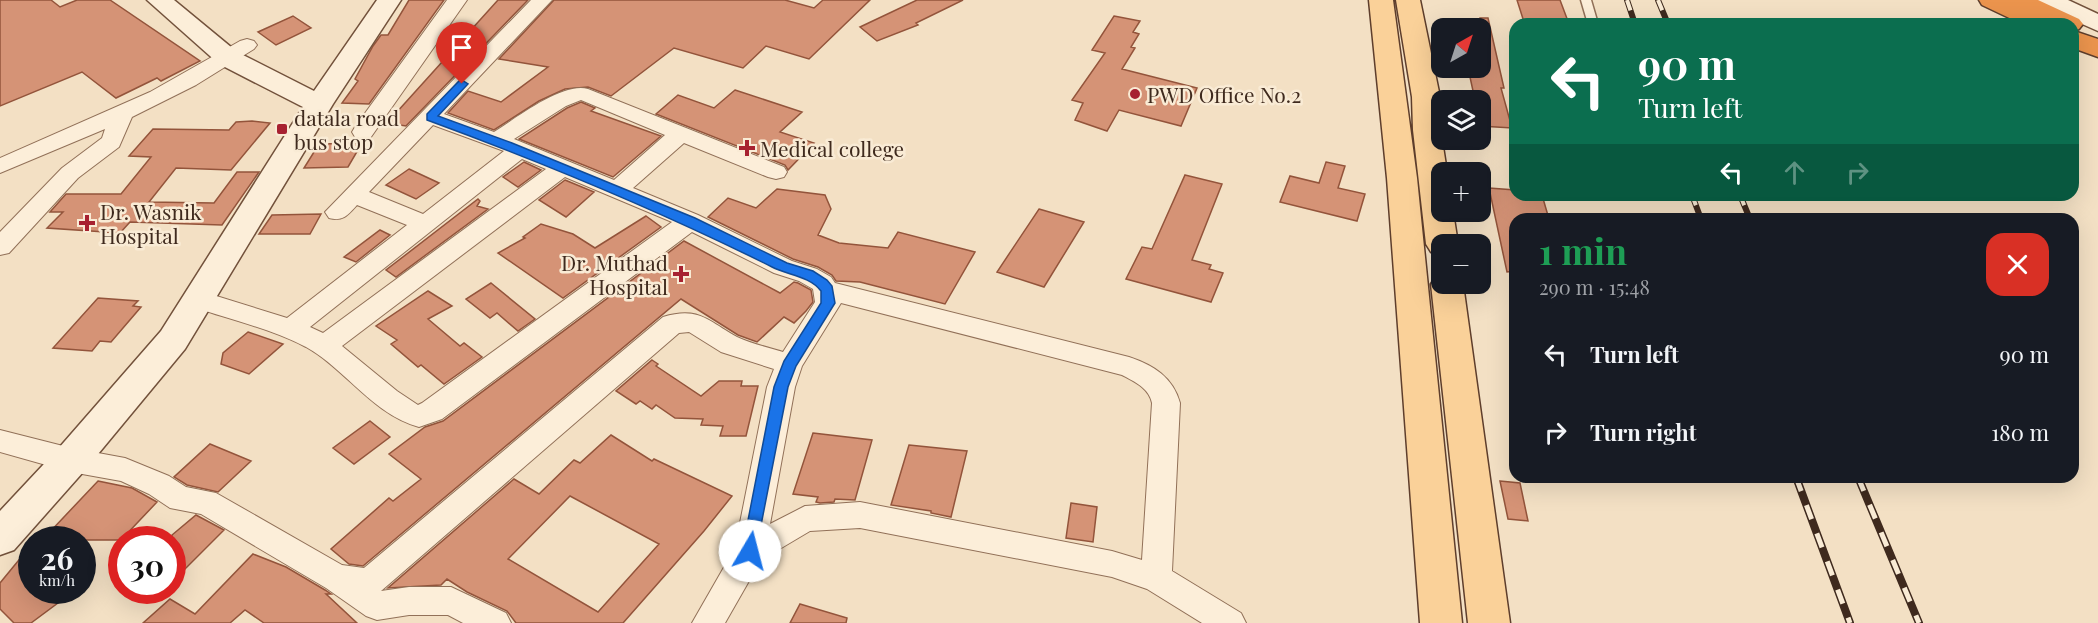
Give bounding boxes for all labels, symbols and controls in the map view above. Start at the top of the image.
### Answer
north arrow [1431,18,1491,78]
map controls [1431,18,1491,294]
pin [436,22,487,84]
icon: arrive [445,31,478,64]
text: 90 m [1638,35,1736,91]
icon: left [1539,42,1617,120]
place label: PWD Office No.2 [1147,80,1301,108]
marker: PWD Office No.2 [1128,87,1142,101]
text: Turn left [1638,89,1742,125]
button: layers [1431,90,1491,150]
place label: datala road bus stop [294,103,399,155]
marker: datala road bus stop [275,122,289,136]
place label: Medical college [760,134,904,162]
marker: Medical college [738,139,756,157]
icon: left [1715,156,1748,189]
icon: ahead [1778,156,1811,189]
icon: right [1841,156,1874,189]
button: + [1431,162,1491,222]
place label: Dr. Wasnik Hospital [100,197,202,249]
marker: Dr. Wasnik Hospital [78,214,96,232]
text: 1 min [1539,226,1627,274]
button: close [1986,233,2049,296]
button: − [1431,234,1491,294]
place label: Dr. Muthad Hospital [561,248,668,300]
marker: Dr. Muthad Hospital [672,265,690,283]
text: 290 m · 15:48 [1539,273,1650,300]
icon: left [1539,338,1572,371]
text: Turn left [1590,339,1679,369]
text: 90 m [2000,339,2049,369]
icon: right [1539,416,1572,449]
text: Turn right [1590,417,1696,447]
text: 180 m [1991,417,2049,447]
position arrow [718,519,782,583]
speed limit sign: 30 [108,526,186,604]
text: 26 [41,538,73,578]
text: km/h [39,570,75,590]

